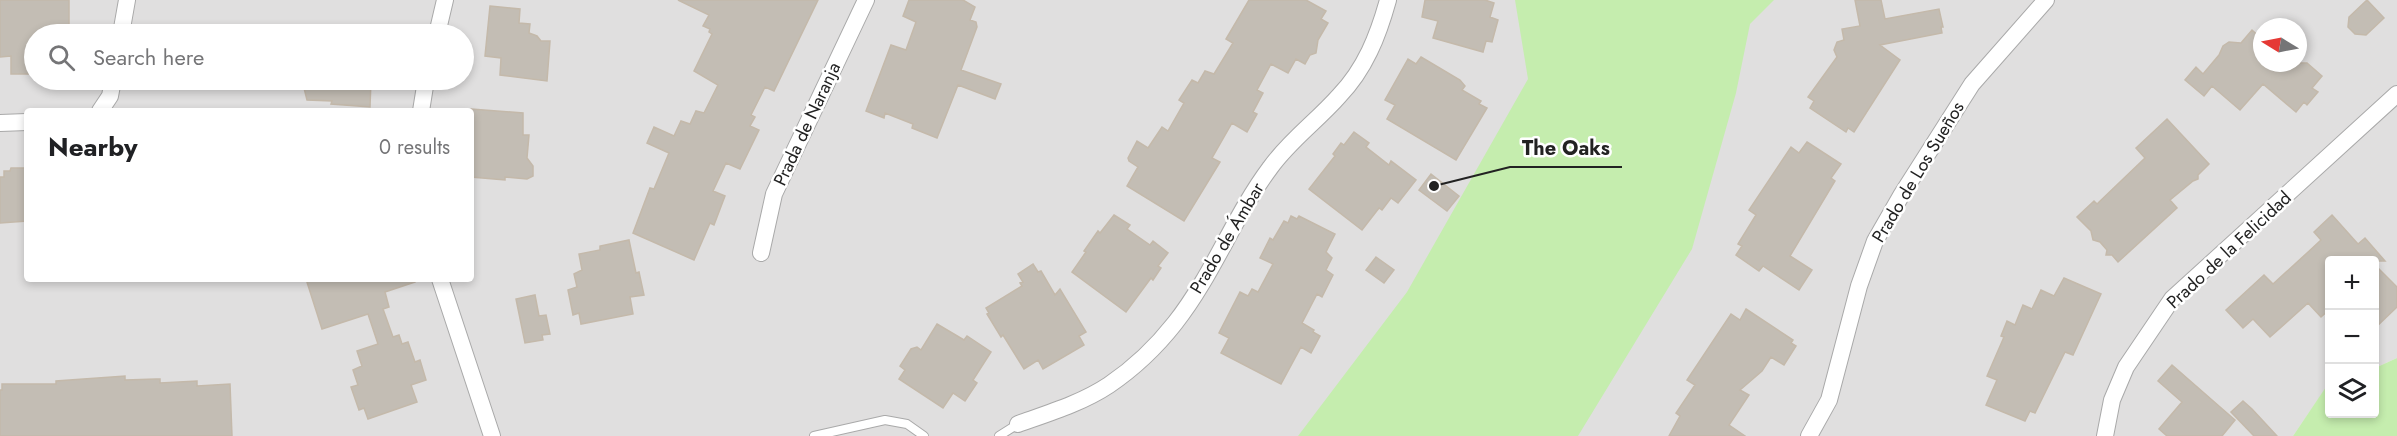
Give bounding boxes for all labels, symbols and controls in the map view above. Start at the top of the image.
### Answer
north arrow [2253,18,2307,72]
search box [24,24,474,90]
icon: search [45,41,78,74]
text: Search here [93,41,204,73]
street label: Prada de Naranja [767,58,847,190]
street label: Prado de Los Sueños [1866,97,1970,247]
text: Nearby [48,128,137,166]
callout: The Oaks [1510,129,1622,167]
text: 0 results [379,133,450,162]
text: The Oaks [1522,134,1610,163]
street label: Prado de Ámbar [1183,177,1271,299]
street label: Prado de la Felicidad [2161,185,2297,315]
map controls [2325,256,2379,418]
button: + [2325,256,2379,310]
button: − [2325,310,2379,364]
button: layers [2325,364,2379,418]

